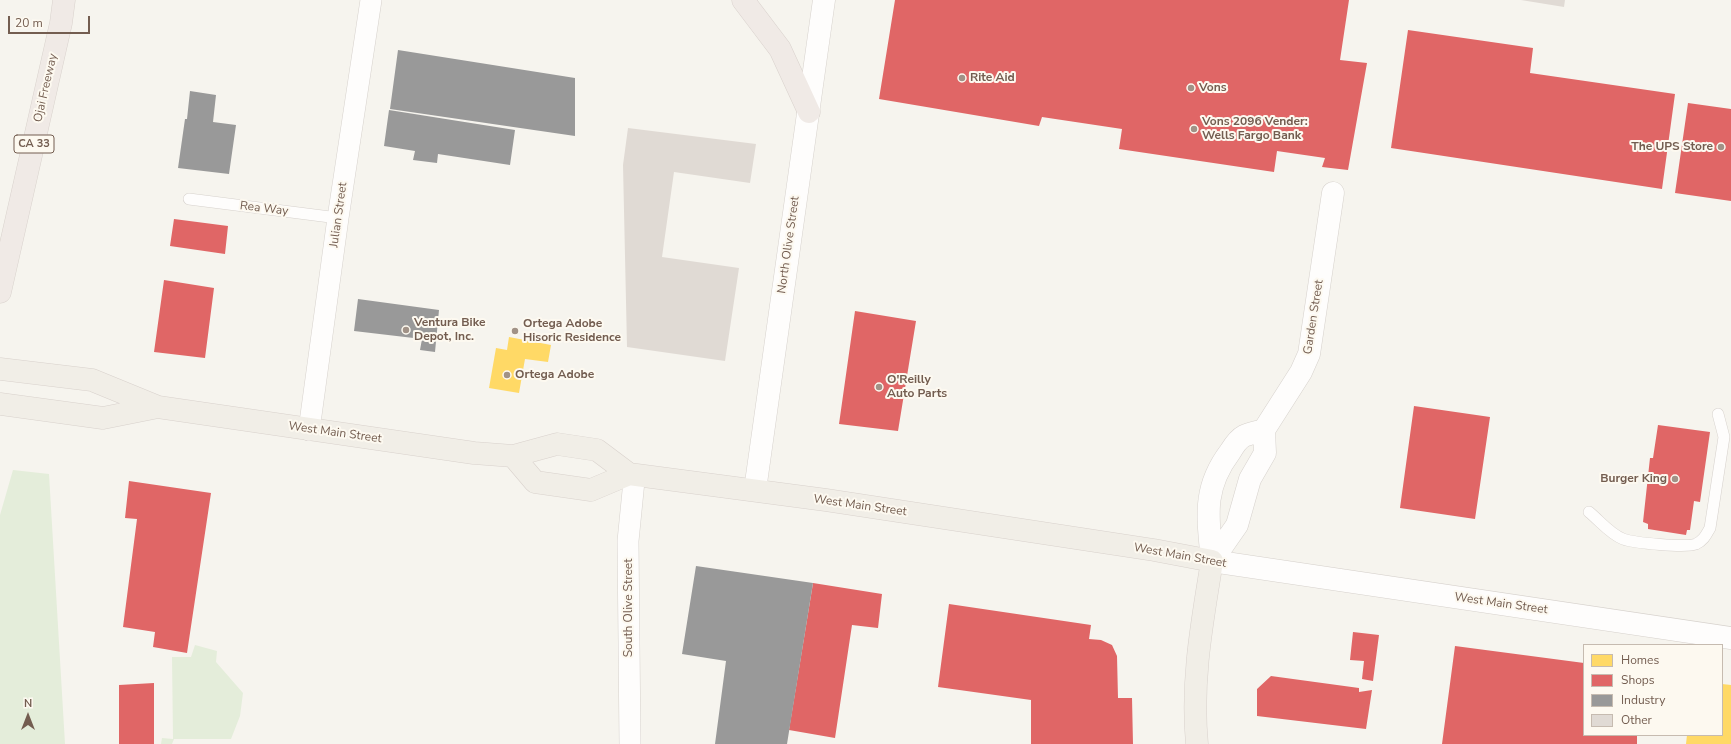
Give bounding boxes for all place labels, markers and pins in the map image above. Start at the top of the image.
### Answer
place label: Rite Aid [970,71,1015,85]
marker: Rite Aid [957,73,967,83]
place label: Vons [1199,81,1227,95]
marker: Vons [1186,83,1196,93]
place label: Vons 2096 Vender: Wells Fargo Bank [1202,115,1308,143]
marker: Vons 2096 Vender: Wells Fargo Bank [1189,124,1199,134]
place label: The UPS Store [1631,140,1713,154]
marker: The UPS Store [1716,142,1726,152]
place label: Ventura Bike Depot, Inc. [414,316,485,344]
place label: Ortega Adobe Hisoric Residence [523,317,621,345]
marker: Ventura Bike Depot, Inc. [401,325,411,335]
marker: Ortega Adobe Hisoric Residence [510,326,520,336]
place label: Ortega Adobe [515,368,594,382]
marker: Ortega Adobe [502,370,512,380]
place label: O'Reilly Auto Parts [887,373,947,401]
marker: O'Reilly Auto Parts [874,382,884,392]
place label: Burger King [1600,472,1667,486]
marker: Burger King [1670,474,1680,484]

